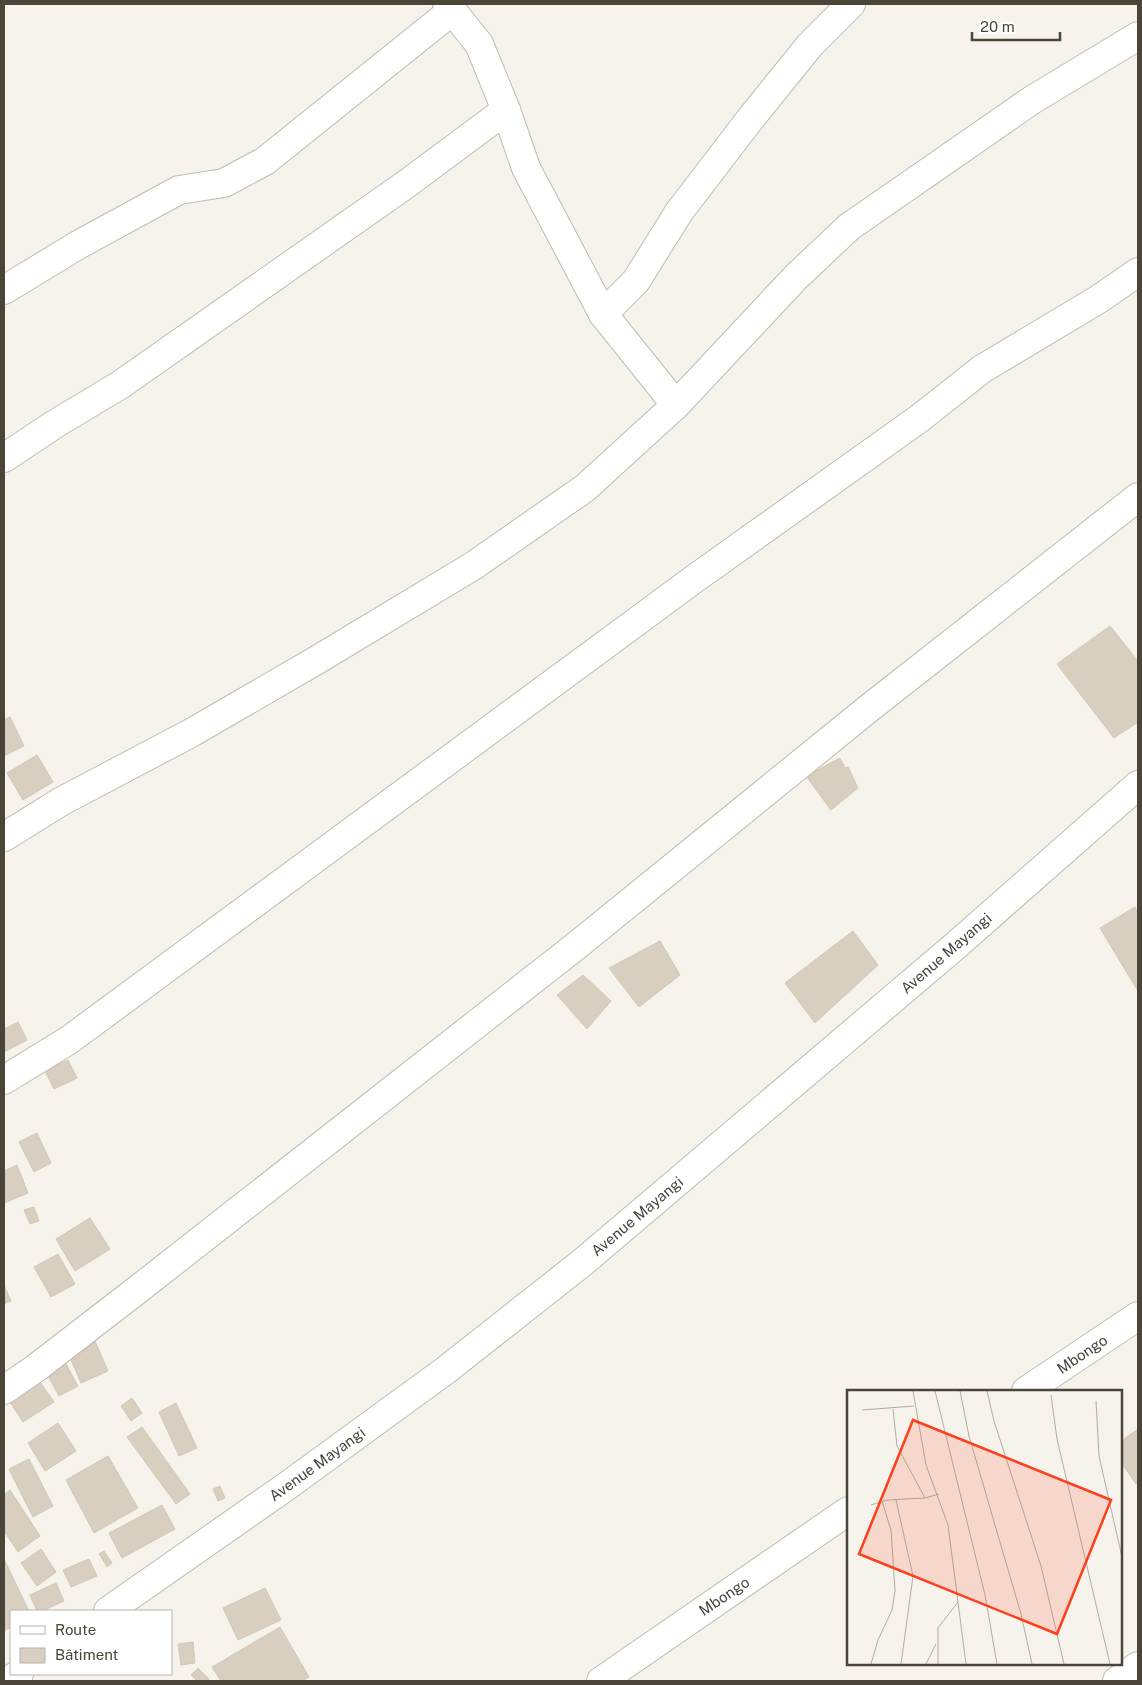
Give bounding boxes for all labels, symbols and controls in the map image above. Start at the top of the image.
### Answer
scale bar [972,10,1060,42]
text: 20 m [980,18,1015,35]
street label: Avenue Mayangi [897,909,995,997]
street label: Avenue Mayangi [588,1173,686,1259]
street label: Mbongo [1054,1331,1110,1377]
inset map [847,1390,1122,1665]
street label: Avenue Mayangi [266,1424,368,1504]
street label: Mbongo [696,1573,752,1619]
legend [10,1610,172,1675]
text: Route [55,1621,96,1638]
text: Bâtiment [55,1646,118,1663]

